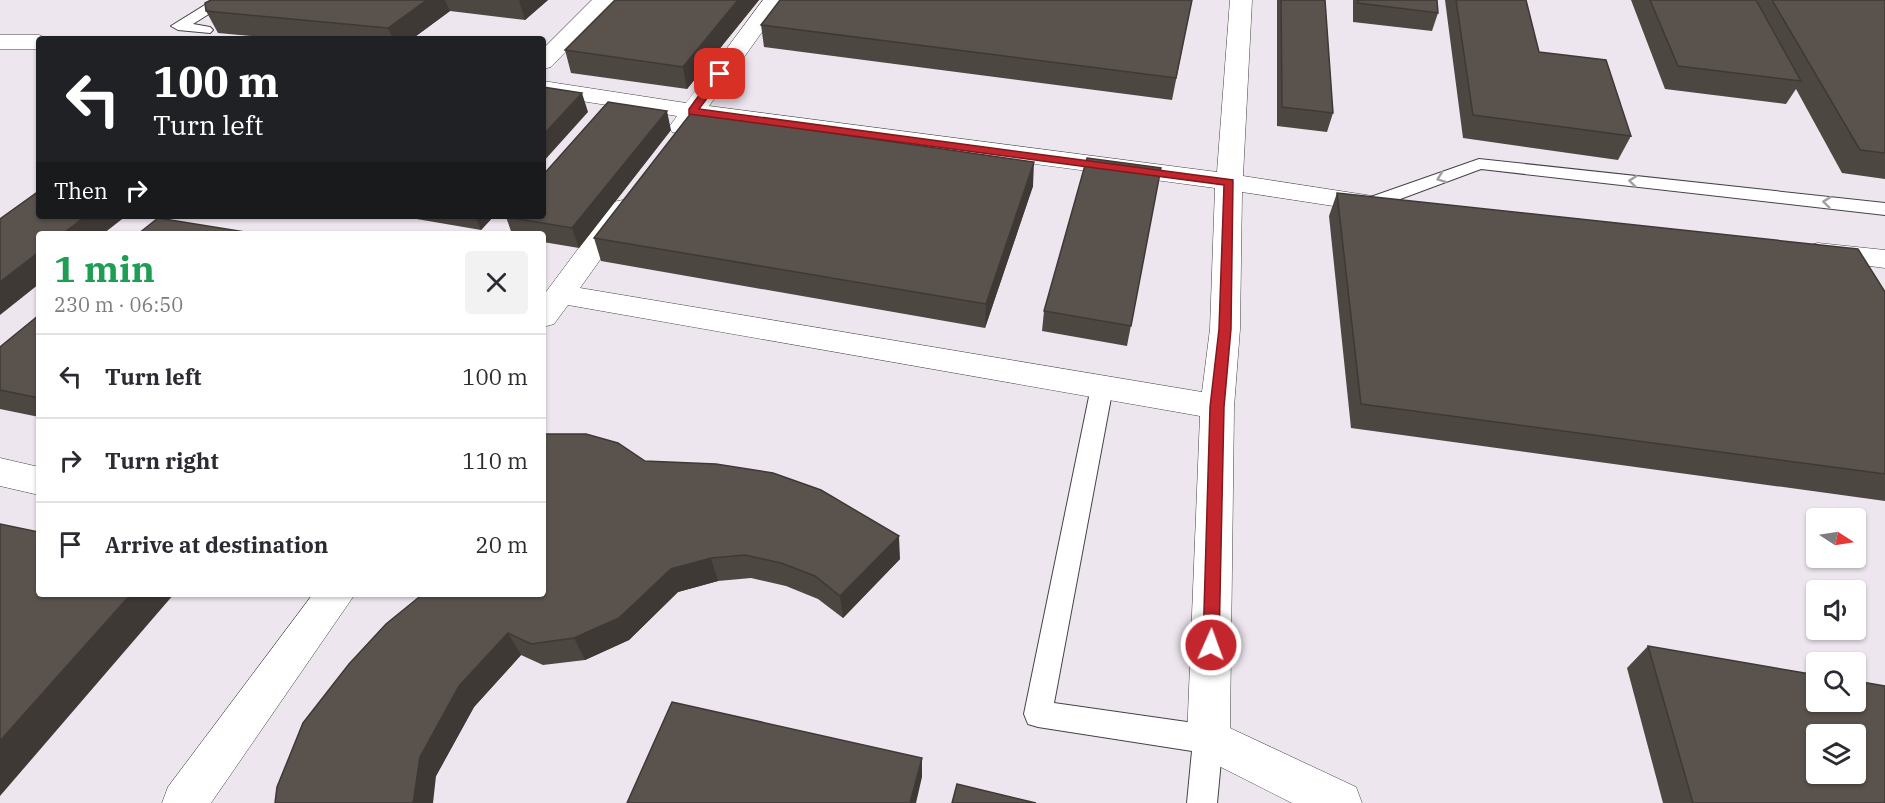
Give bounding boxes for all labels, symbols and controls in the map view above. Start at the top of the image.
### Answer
pin [694,48,745,99]
text: 100 m [153,54,279,109]
icon: arrive [703,57,736,90]
icon: left [54,60,132,138]
text: Turn left [153,107,264,142]
one-way arrow [1436,170,1447,183]
icon: right [120,174,153,207]
one-way arrow [1628,175,1638,188]
text: Then [54,176,108,205]
one-way arrow [1822,196,1831,209]
text: 1 min [54,245,155,292]
button: close [465,251,528,314]
text: 230 m · 06:50 [54,291,183,318]
icon: left [54,360,87,393]
text: Turn left [105,362,201,391]
text: 100 m [462,362,528,391]
icon: right [54,444,87,477]
text: Turn right [105,446,219,475]
text: 110 m [462,446,528,475]
north arrow [1806,508,1866,568]
map controls [1806,508,1866,784]
icon: arrive [54,528,87,561]
text: Arrive at destination [105,530,328,559]
text: 20 m [476,530,528,559]
button: sound [1806,580,1866,640]
position arrow [1179,613,1243,677]
button: search [1806,652,1866,712]
button: layers [1806,724,1866,784]

